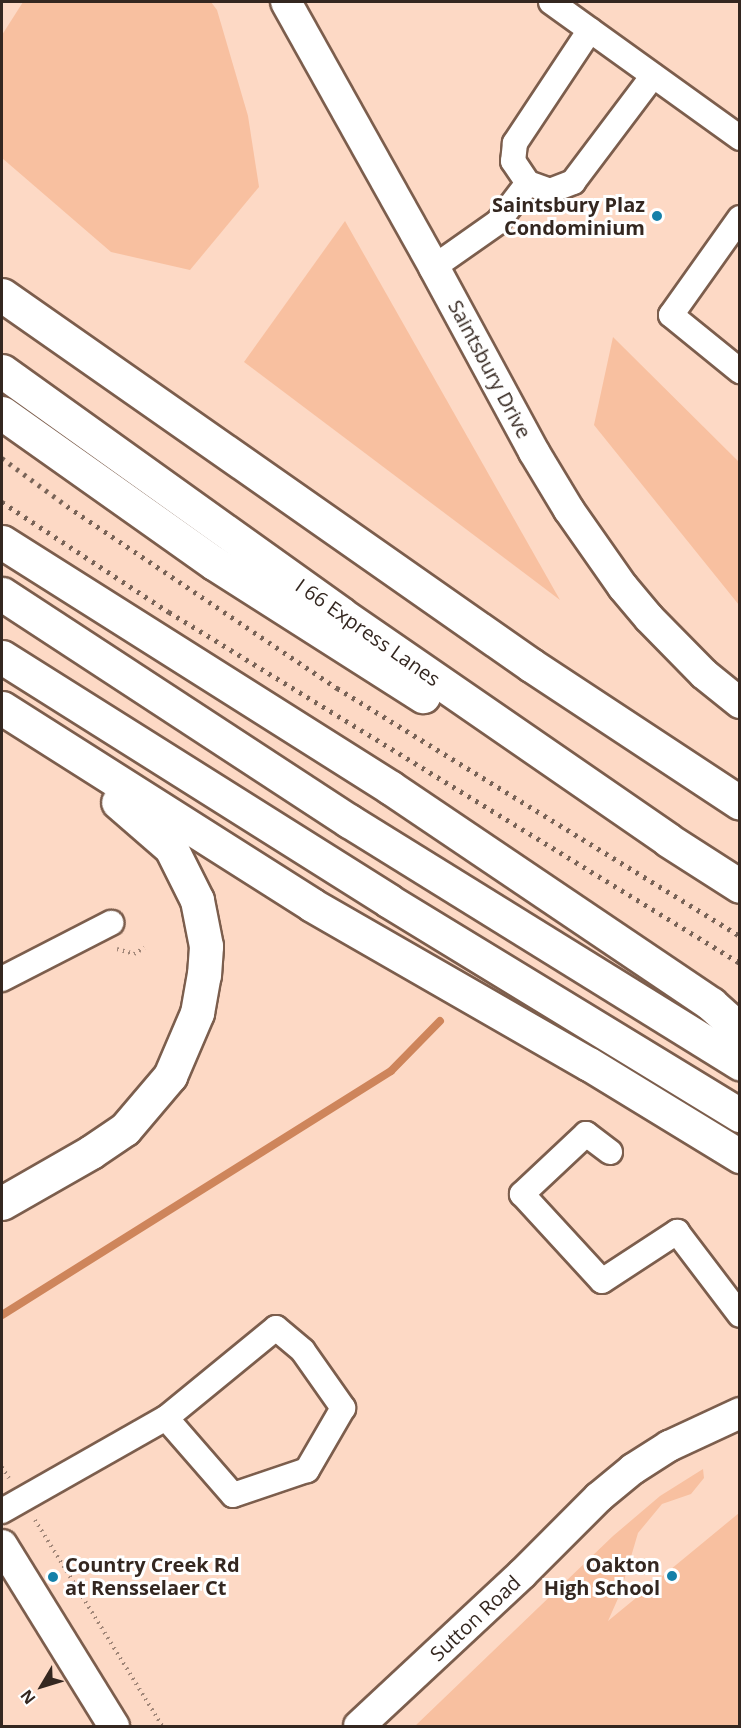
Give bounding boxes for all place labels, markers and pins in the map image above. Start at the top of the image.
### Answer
place label: Saintsbury Plaz Condominium [492,192,645,239]
marker: Saintsbury Plaz Condominium [650,209,664,223]
place label: Oakton High School [544,1552,660,1599]
place label: Country Creek Rd at Rensselaer Ct [65,1553,240,1600]
marker: Oakton High School [665,1569,679,1583]
marker: Country Creek Rd at Rensselaer Ct [46,1570,60,1584]

